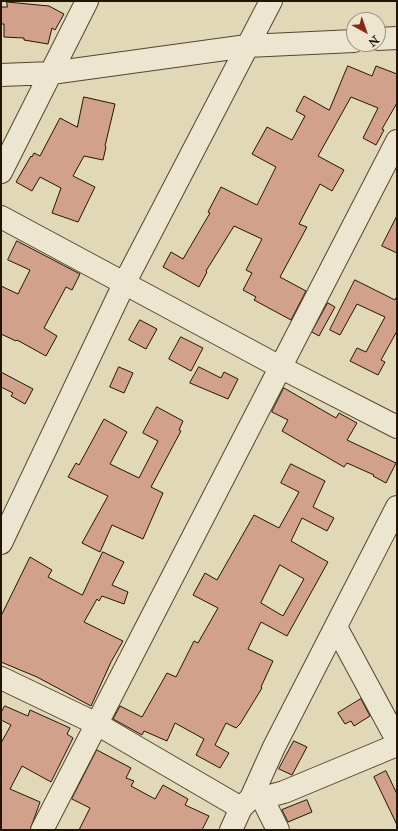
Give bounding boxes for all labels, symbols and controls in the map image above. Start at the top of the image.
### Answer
north arrow [346,12,386,52]
text: N [365,33,381,49]

